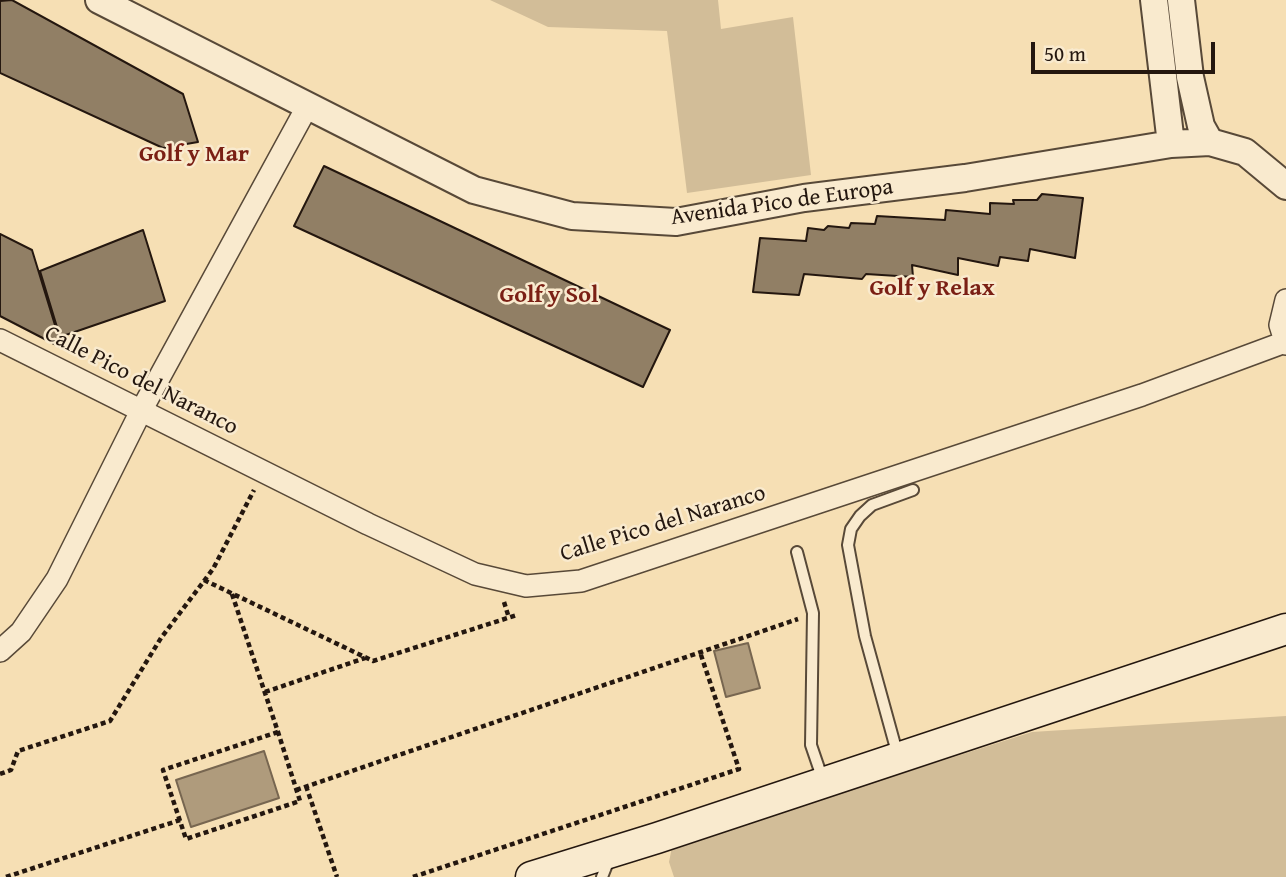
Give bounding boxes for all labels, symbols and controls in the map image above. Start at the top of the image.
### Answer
scale bar [1034,28,1218,72]
text: 50 m [1044,38,1086,69]
district label: Golf y Mar [139,141,249,169]
street label: Avenida Pico de Europa [669,174,895,232]
district label: Golf y Relax [869,275,995,303]
district label: Golf y Sol [500,282,598,310]
street label: Calle Pico del Naranco [40,320,242,442]
street label: Calle Pico del Naranco [557,480,769,568]

